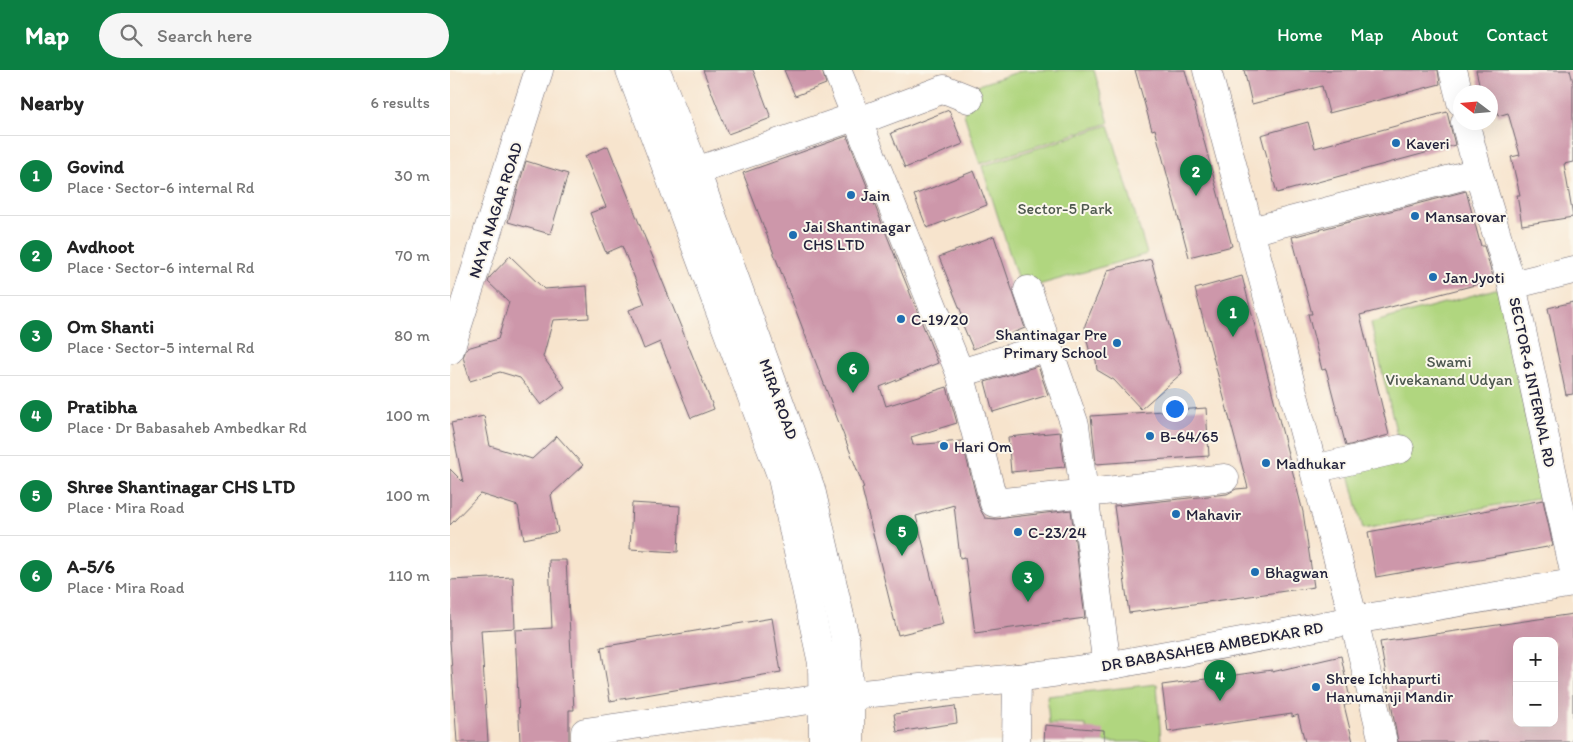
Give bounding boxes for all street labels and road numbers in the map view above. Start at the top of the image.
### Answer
street label: NAYA NAGAR ROAD [465,139,527,281]
street label: SECTOR-6 INTERNAL RD [1505,295,1560,469]
street label: MIRA ROAD [755,356,802,443]
street label: DR BABASAHEB AMBEDKAR RD [1100,618,1325,675]

